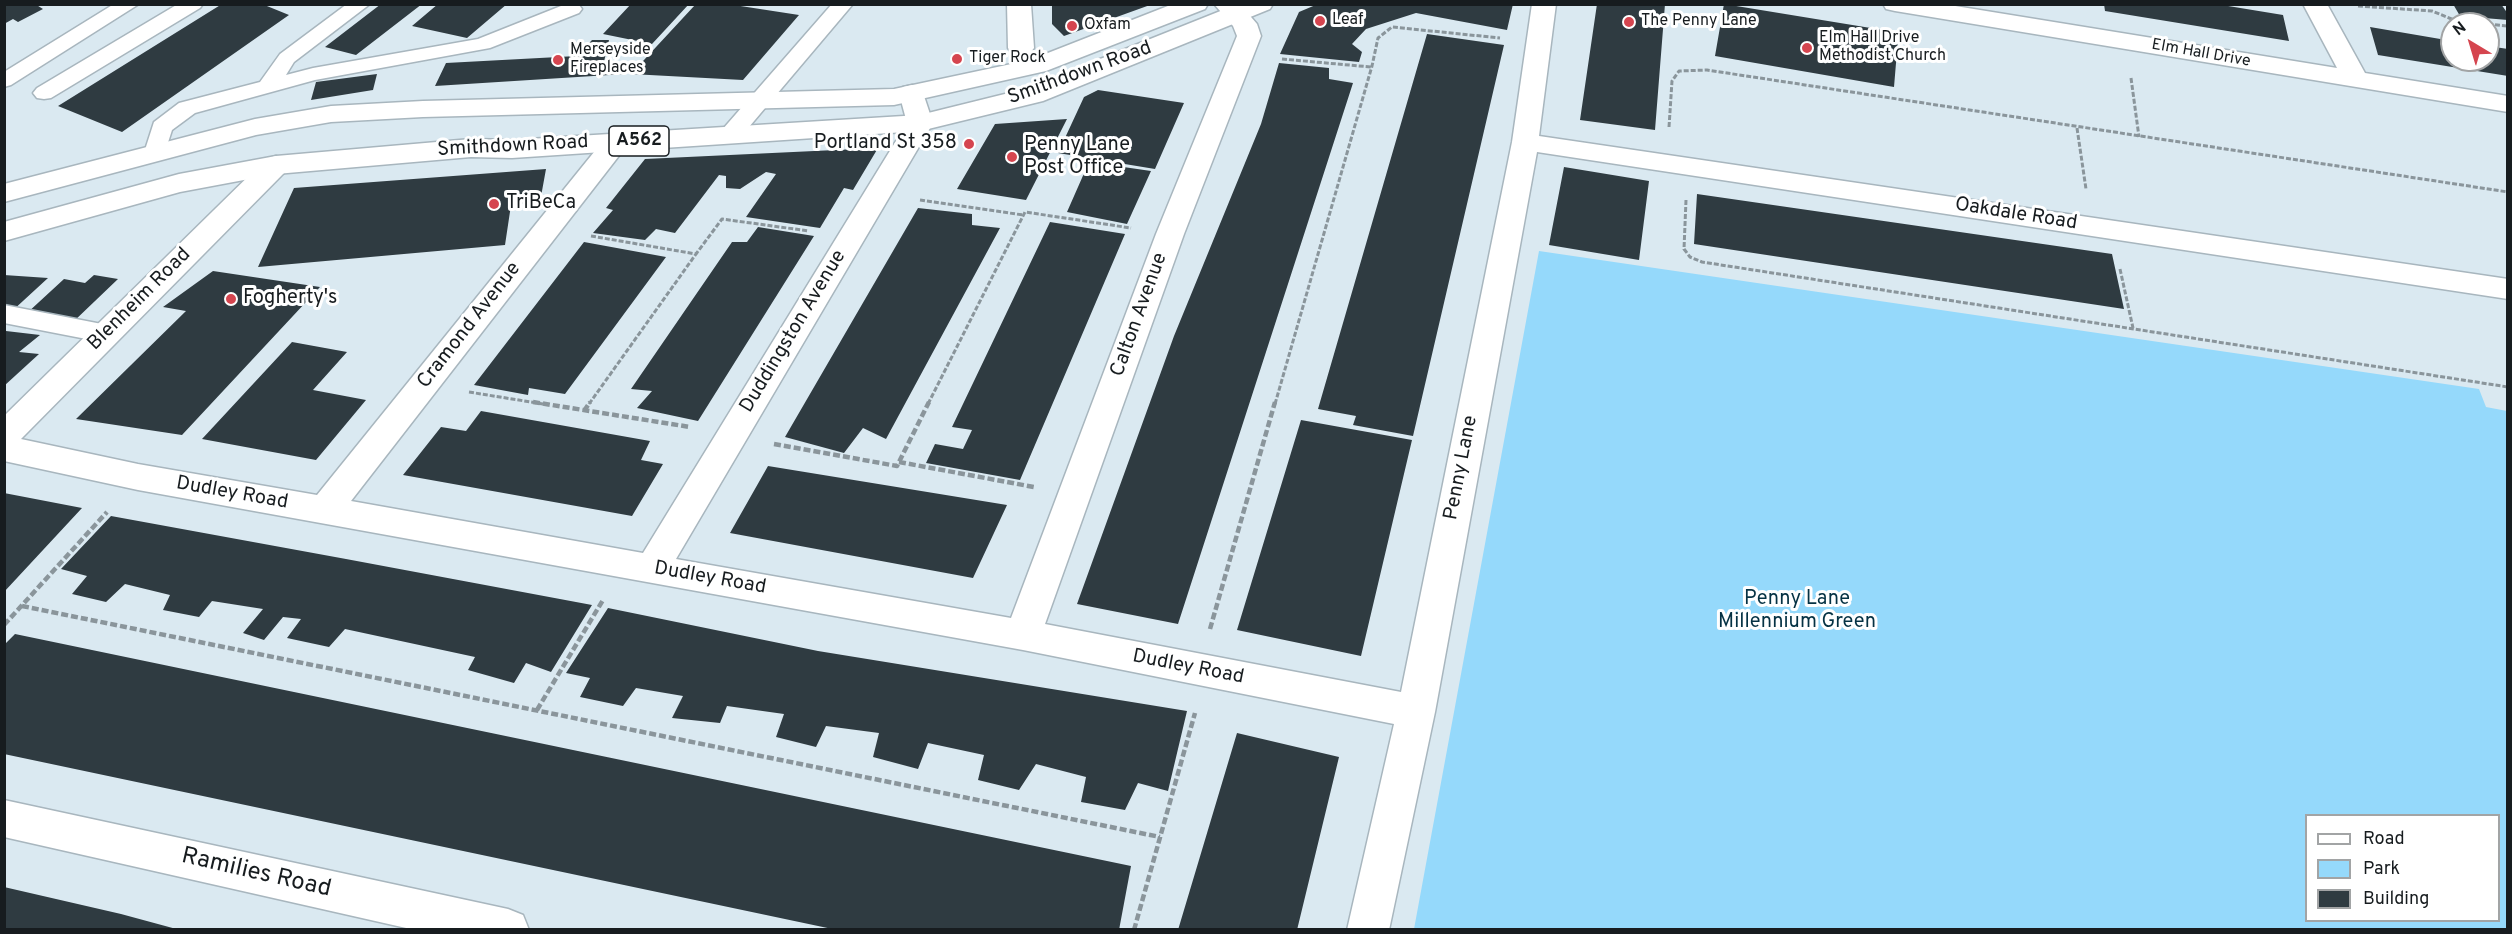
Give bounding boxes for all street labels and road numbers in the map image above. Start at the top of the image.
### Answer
street label: Elm Hall Drive [2150,36,2252,72]
street label: Smithdown Road [1005,37,1155,111]
road number: A562 [609,126,669,156]
street label: Smithdown Road [437,131,589,163]
street label: Oakdale Road [1953,193,2079,237]
street label: Blenheim Road [83,243,197,357]
street label: Duddingston Avenue [736,246,852,418]
street label: Calton Avenue [1107,250,1173,380]
street label: Cramond Avenue [413,258,527,394]
street label: Penny Lane [1440,414,1484,522]
street label: Dudley Road [174,472,290,516]
street label: Dudley Road [652,557,768,601]
street label: Dudley Road [1130,645,1246,691]
street label: Ramilies Road [178,843,334,905]

